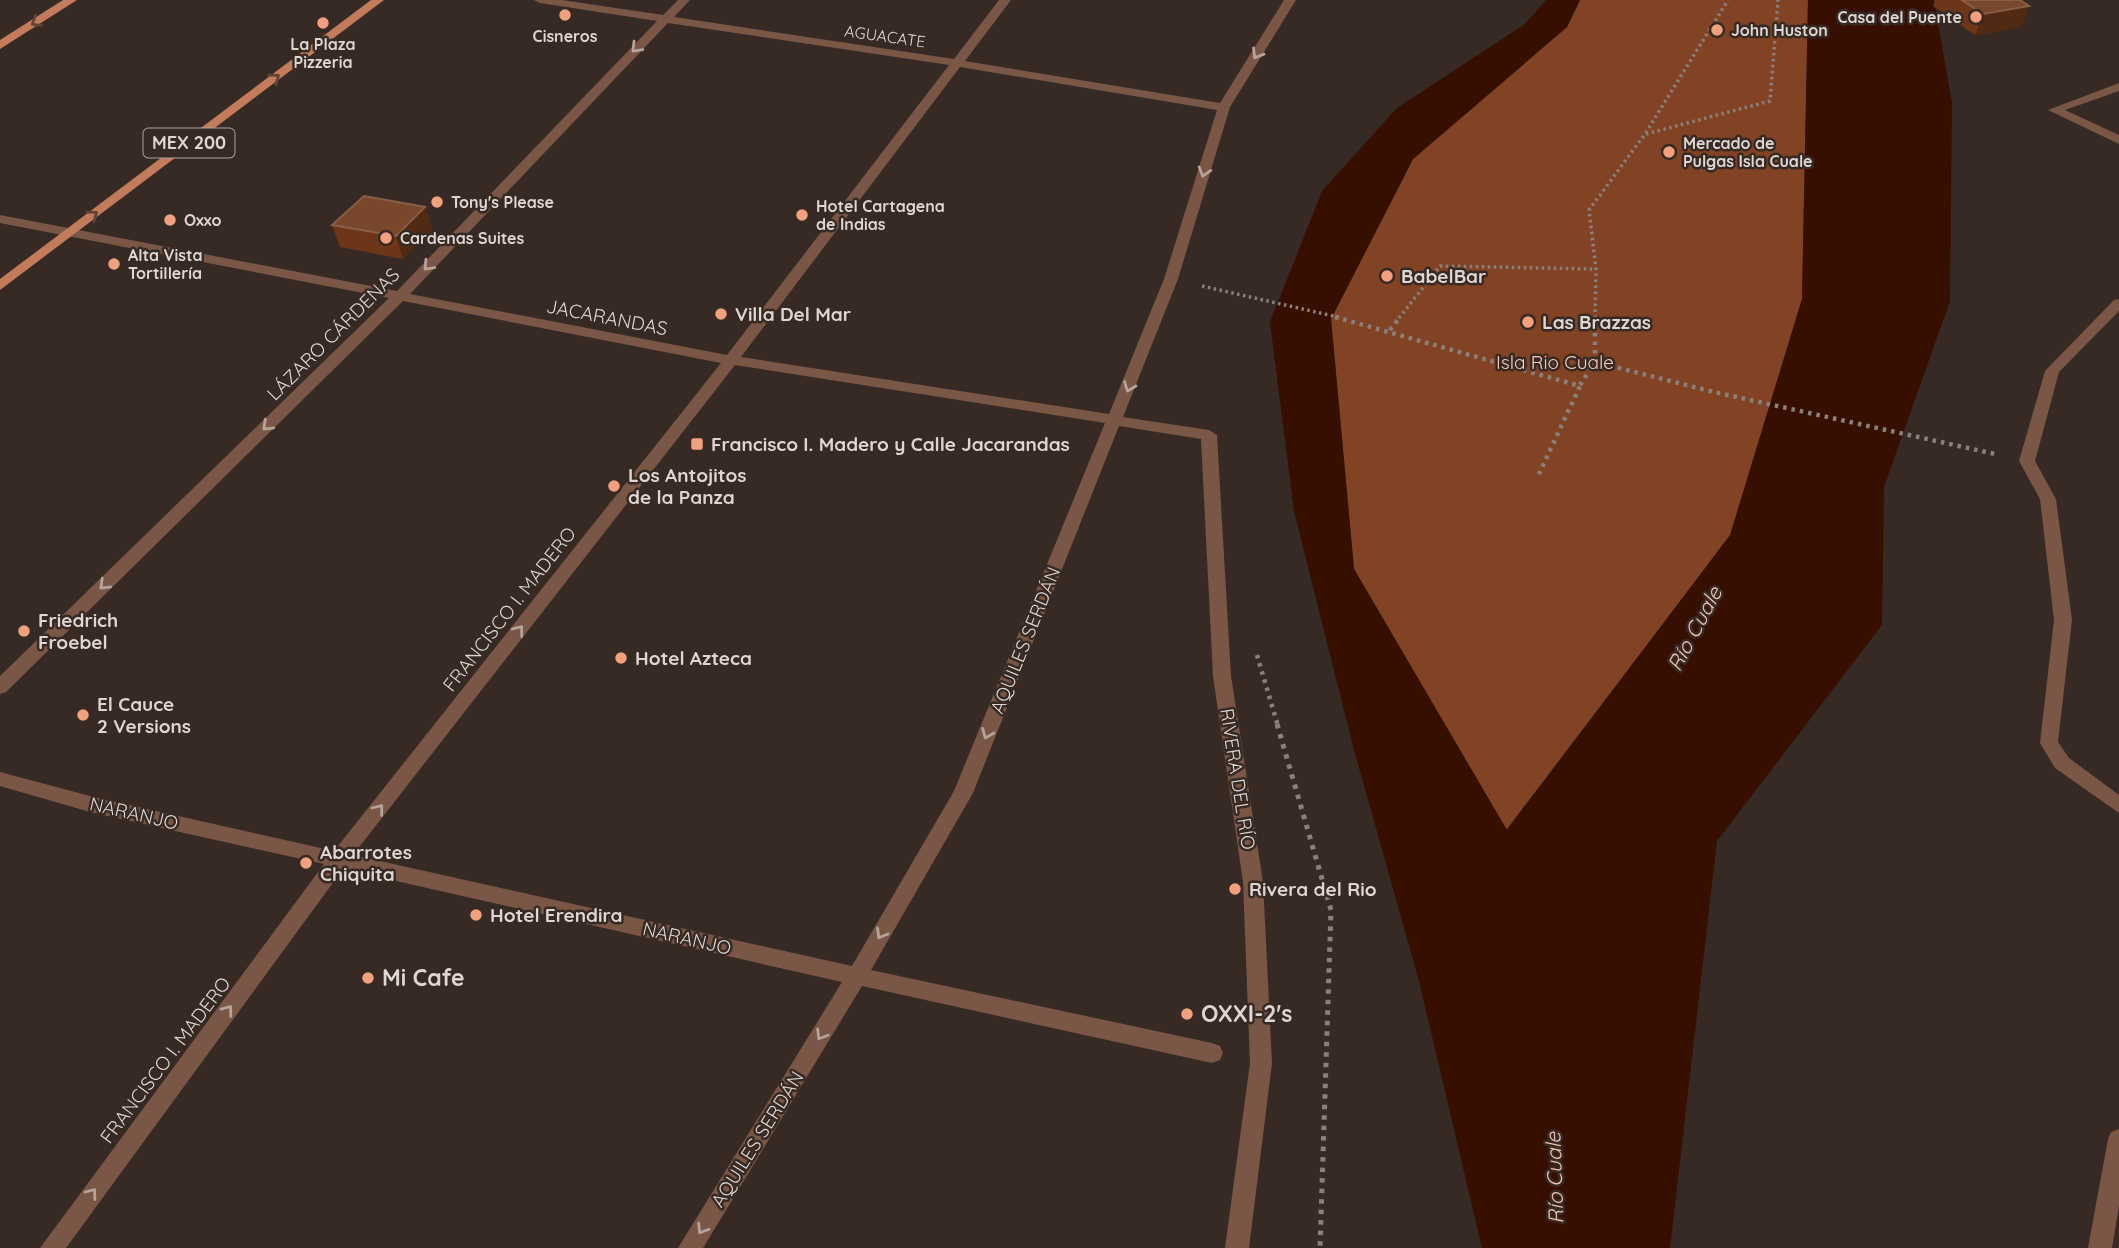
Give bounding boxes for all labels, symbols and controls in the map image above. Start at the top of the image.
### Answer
marker: Cisneros [557,7,573,23]
place label: Casa del Puente [1837,7,1962,27]
marker: Casa del Puente [1968,9,1984,25]
one-way arrow [30,14,43,27]
marker: La Plaza Pizzeria [315,15,331,31]
street label: AGUACATE [843,20,927,52]
place label: John Huston [1731,20,1828,40]
marker: John Huston [1709,22,1725,38]
place label: Cisneros [533,26,598,46]
place label: La Plaza Pizzeria [290,34,356,72]
one-way arrow [631,40,644,53]
one-way arrow [1252,46,1265,59]
one-way arrow [267,74,279,86]
road number: MEX 200 [144,128,234,158]
place label: Mercado de Pulgas Isla Cuale [1683,133,1813,171]
marker: Mercado de Pulgas Isla Cuale [1661,144,1677,160]
one-way arrow [1198,166,1212,178]
place label: Tony's Please [451,192,554,212]
marker: Tony's Please [429,194,445,210]
place label: Hotel Cartagena de Indias [816,196,945,234]
marker: Hotel Cartagena de Indias [794,207,810,223]
one-way arrow [85,210,98,223]
place label: Oxxo [184,210,222,230]
marker: Oxxo [162,212,178,228]
place label: Cardenas Suites [400,228,525,248]
marker: Cardenas Suites [378,230,394,246]
place label: Alta Vista Tortillería [128,245,203,283]
marker: Alta Vista Tortillería [106,256,122,272]
one-way arrow [424,258,437,271]
street label: LÁZARO CÁRDENAS [262,263,404,405]
place label: BabelBar [1401,264,1486,288]
marker: BabelBar [1379,268,1395,284]
street label: JACARANDAS [544,293,670,341]
place label: Villa Del Mar [735,302,851,326]
marker: Villa Del Mar [713,306,729,322]
place label: Las Brazzas [1542,310,1651,334]
marker: Las Brazzas [1520,314,1536,330]
park label: Isla Rio Cuale [1496,350,1614,374]
one-way arrow [1123,380,1137,392]
one-way arrow [262,418,275,431]
place label: Francisco I. Madero y Calle Jacarandas [711,432,1070,456]
marker: Francisco I. Madero y Calle Jacarandas [689,436,705,452]
place label: Los Antojitos de la Panza [628,463,746,509]
marker: Los Antojitos de la Panza [606,478,622,494]
street label: FRANCISCO I. MADERO [437,522,581,696]
street label: AQUILES SERDÁN [985,563,1065,717]
one-way arrow [99,577,112,590]
water label: Río Cuale [1661,581,1728,675]
place label: Friedrich Froebel [38,608,118,654]
marker: Friedrich Froebel [16,623,32,639]
one-way arrow [511,625,524,637]
place label: Hotel Azteca [635,646,752,670]
marker: Hotel Azteca [613,650,629,666]
place label: El Cauce 2 Versions [97,692,191,738]
marker: El Cauce 2 Versions [75,707,91,723]
street label: RIVERA DEL RÍO [1215,707,1261,851]
one-way arrow [981,726,995,739]
street label: NARANJO [87,791,181,835]
one-way arrow [370,804,383,816]
place label: Abarrotes Chiquita [320,840,412,886]
marker: Abarrotes Chiquita [298,855,314,871]
place label: Rivera del Rio [1249,877,1377,901]
marker: Rivera del Rio [1227,881,1243,897]
place label: Hotel Erendira [490,903,622,927]
marker: Hotel Erendira [468,907,484,923]
street label: NARANJO [640,916,734,960]
one-way arrow [876,927,889,940]
place label: Mi Cafe [382,963,465,992]
marker: Mi Cafe [360,970,376,986]
street label: FRANCISCO I. MADERO [94,972,236,1148]
place label: OXXI-2's [1201,999,1292,1028]
one-way arrow [219,1005,232,1018]
marker: OXXI-2's [1179,1006,1195,1022]
one-way arrow [817,1027,830,1040]
street label: AQUILES SERDÁN [705,1066,809,1212]
water label: Río Cuale [1539,1131,1569,1224]
one-way arrow [84,1188,96,1201]
one-way arrow [698,1221,711,1234]

